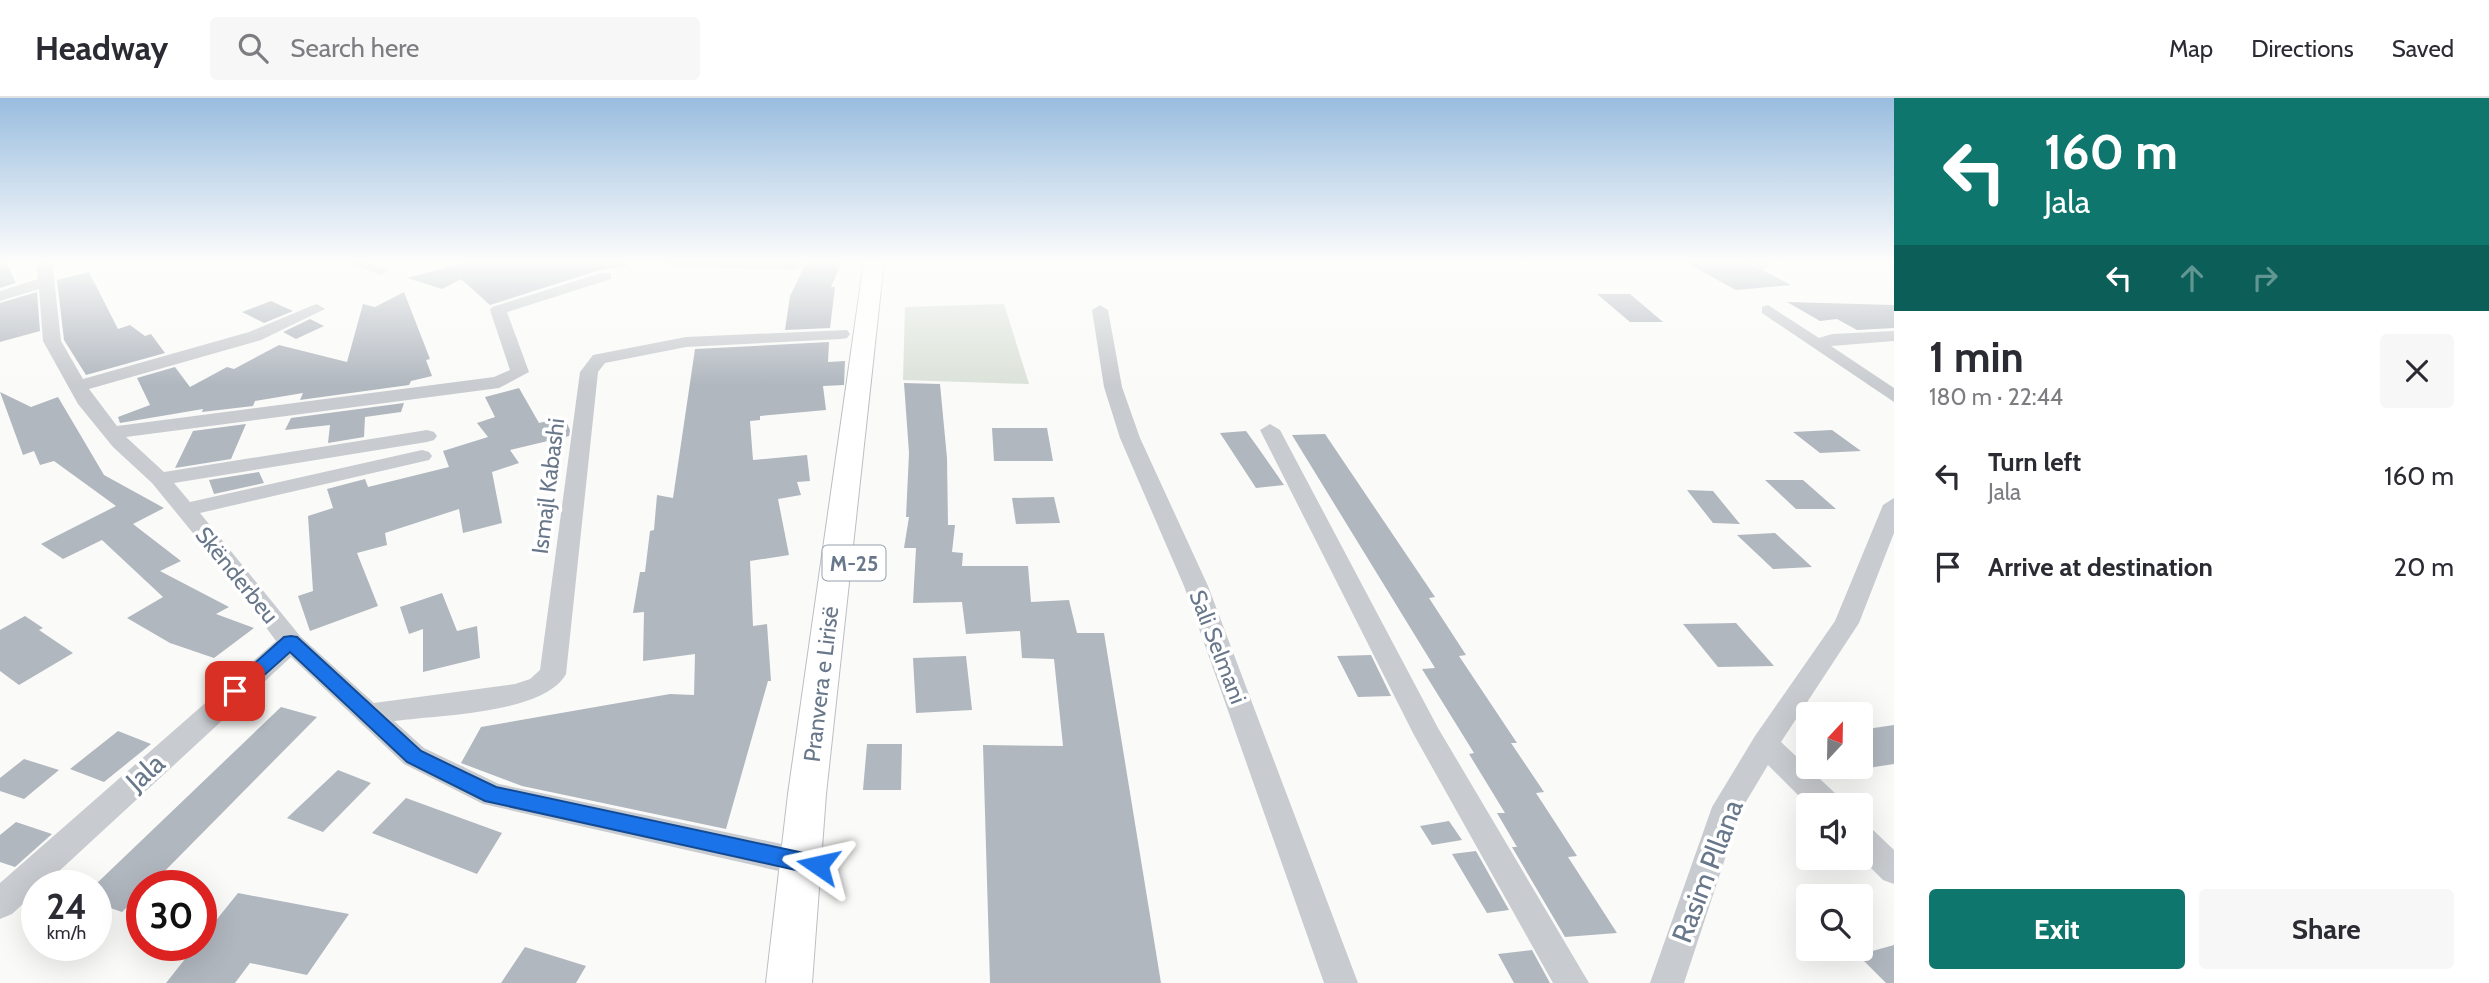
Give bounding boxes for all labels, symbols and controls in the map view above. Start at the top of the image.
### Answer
search box [210,17,700,80]
text: Headway [35,28,168,68]
icon: search [234,29,272,67]
text: Search here [290,32,419,64]
text: Map [2169,34,2213,63]
text: Directions [2251,34,2354,63]
text: Saved [2392,34,2454,63]
text: 160 m [2044,122,2178,181]
icon: left [1929,126,2020,217]
text: Jala [2044,182,2090,221]
icon: left [2100,259,2138,297]
icon: ahead [2173,259,2211,297]
icon: right [2246,259,2284,297]
text: 1 min [1929,331,2024,383]
button: close [2380,334,2454,408]
text: 180 m · 22:44 [1929,383,2063,411]
street label: Ismajl Kabashi [526,417,570,555]
text: Turn left [1988,446,2081,478]
icon: left [1929,457,1967,495]
text: 160 m [2384,460,2454,492]
text: Jala [1988,478,2021,506]
street label: Skënderbeu [190,521,284,629]
road number: M-25 [822,546,886,580]
icon: arrive [1929,548,1967,586]
text: Arrive at destination [1988,551,2213,583]
text: 20 m [2394,551,2454,583]
street label: Sali Selmani [1184,586,1252,708]
street label: Pranvera e Lirisë [798,604,844,763]
pin [205,661,265,721]
icon: arrive [216,672,254,710]
north arrow [1796,702,1872,779]
map controls [1796,702,1873,961]
street label: Jala [118,745,172,799]
button: sound [1796,793,1873,870]
street label: Rasim Pllana [1664,794,1750,947]
position arrow [781,828,855,902]
speed limit sign: 30 [126,870,217,961]
button: search [1796,884,1873,961]
text: 24 [46,885,87,928]
button: Exit [1929,889,2185,969]
button: Share [2199,889,2454,969]
text: km/h [47,922,86,944]

